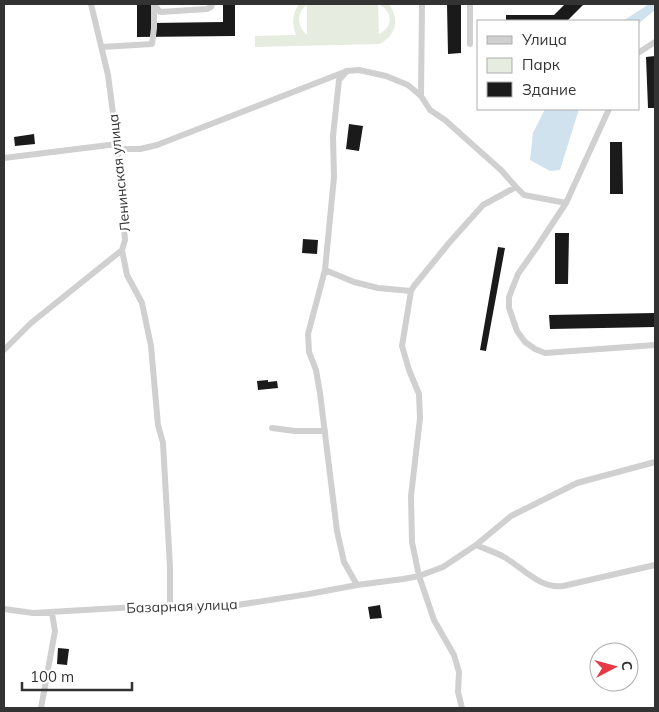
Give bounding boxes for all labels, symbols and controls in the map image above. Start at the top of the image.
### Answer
legend [477,20,639,110]
text: Улица [521,30,567,49]
text: Парк [522,55,561,74]
text: Здание [522,80,576,99]
street label: Ленинская улица [104,113,134,233]
street label: Базарная улица [126,595,238,617]
north arrow [589,642,639,692]
scale bar [22,660,132,692]
text: С [617,660,636,671]
text: 100 m [30,667,74,686]

